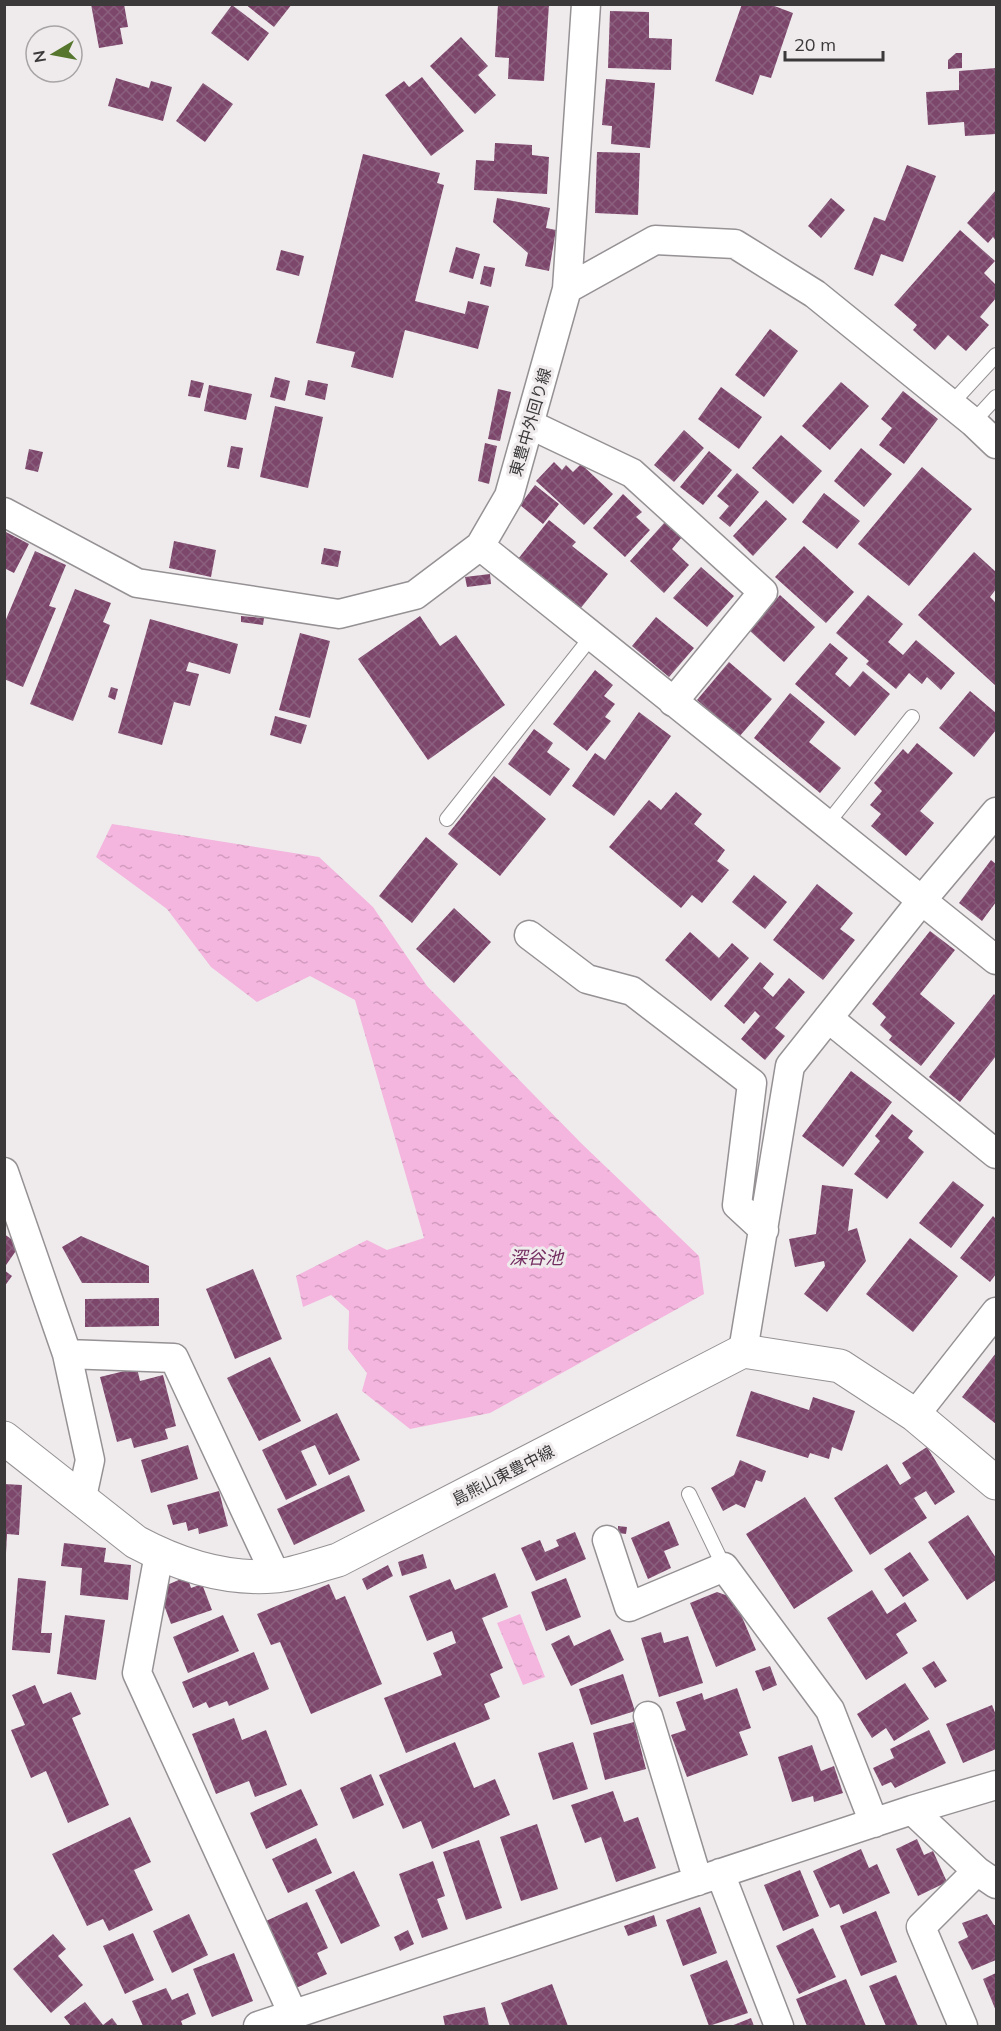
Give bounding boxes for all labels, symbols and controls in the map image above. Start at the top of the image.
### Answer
north arrow [24,24,84,84]
scale bar [785,24,882,62]
text: 20 m [794,33,836,56]
text: N [28,49,50,64]
street label: 東豊中外回り線 [505,365,555,479]
water label: 深谷池 [509,1246,565,1269]
street label: 島熊山東豊中線 [449,1441,557,1509]

